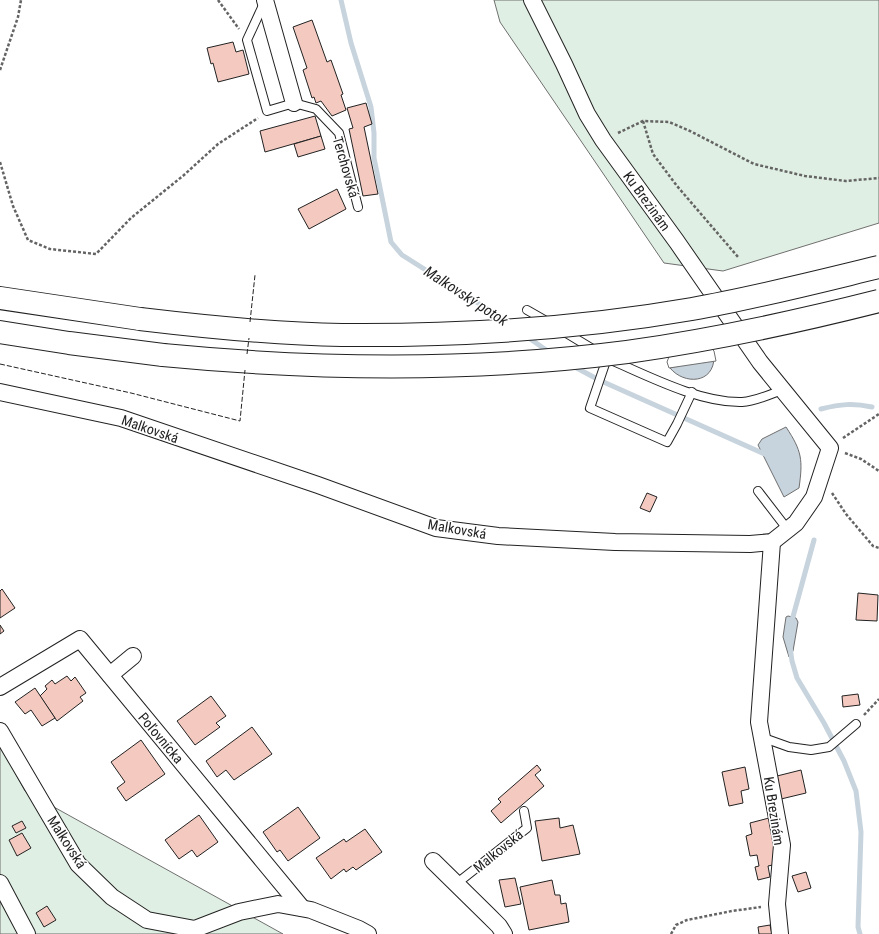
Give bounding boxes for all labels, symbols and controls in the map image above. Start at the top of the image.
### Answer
street label: Terchovská [330,135,362,199]
street label: Ku Brezinám [620,168,674,234]
water label: Malkovský potok [421,262,512,330]
street label: Malkovská [119,412,181,446]
street label: Malkovská [426,516,488,542]
street label: Poľovnícka [135,709,187,767]
street label: Ku Brezinám [761,776,787,846]
street label: Malkovská [44,813,90,871]
street label: Malkovská [470,826,526,876]

